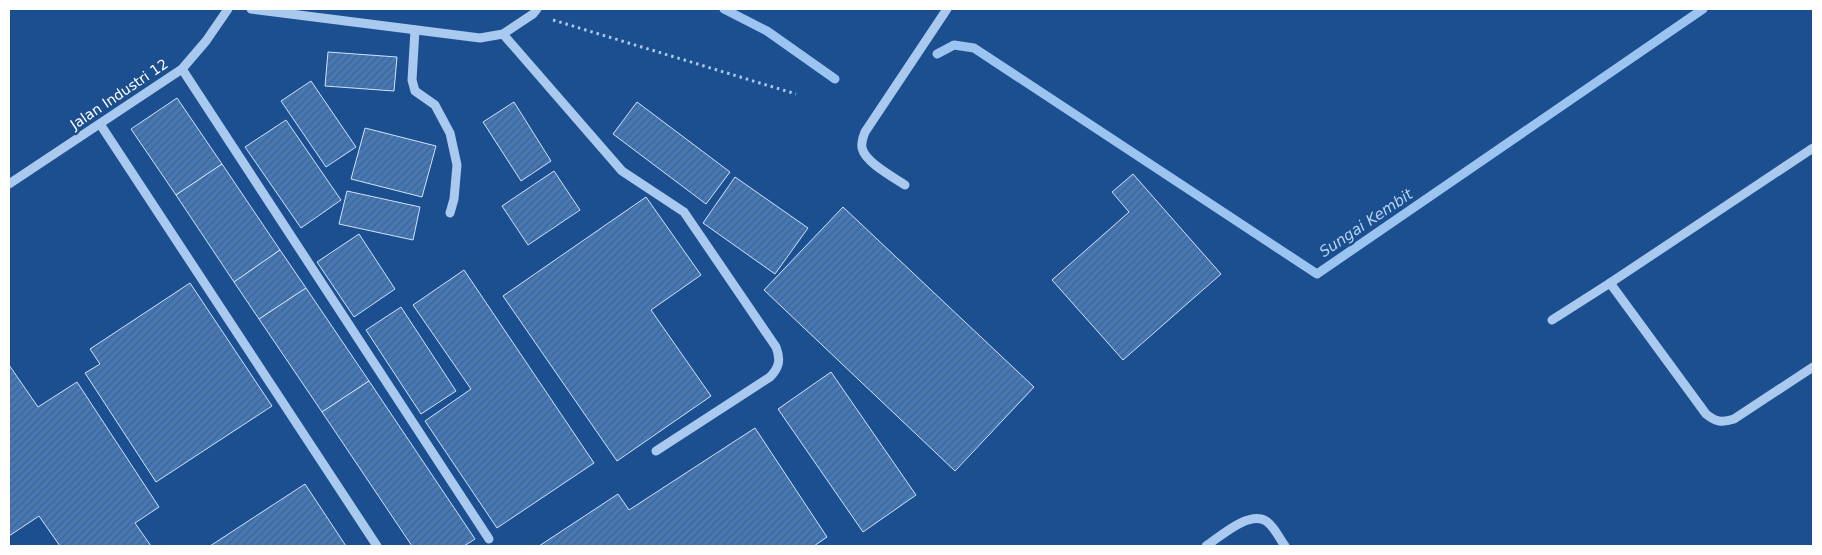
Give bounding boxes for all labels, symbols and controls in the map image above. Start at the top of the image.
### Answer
street label: Jalan Industri 12 [66,56,171,133]
water label: Sungai Kembit [1316,184,1417,261]

